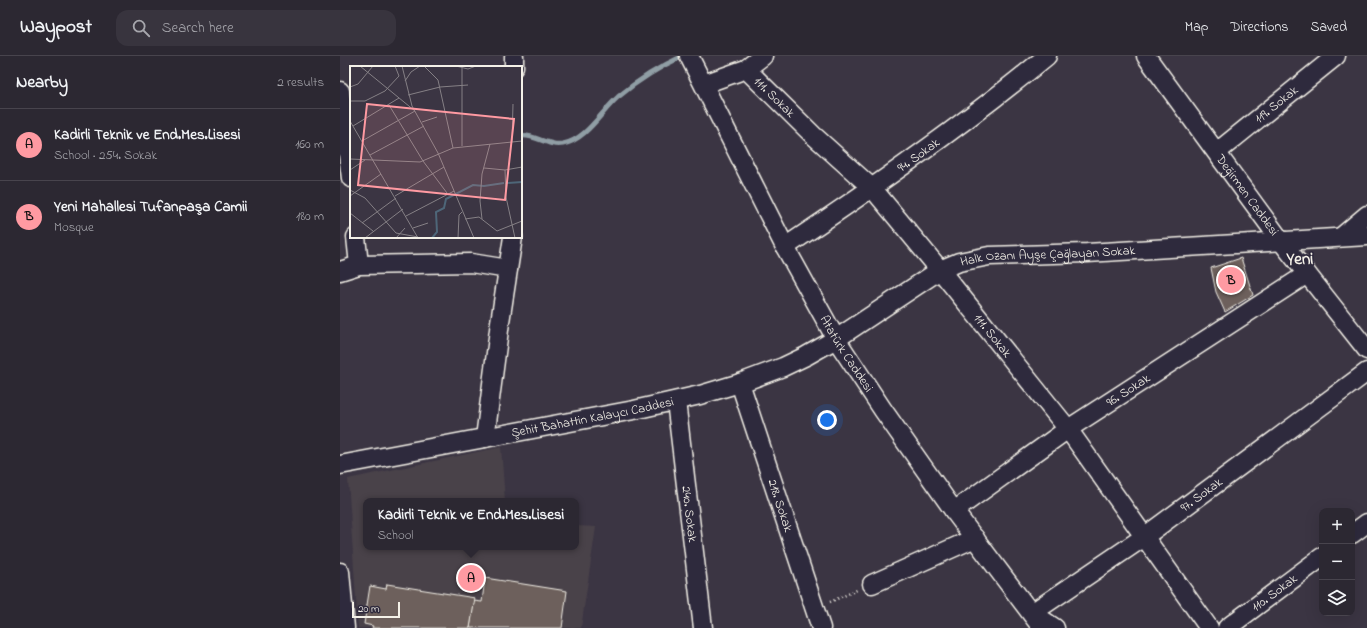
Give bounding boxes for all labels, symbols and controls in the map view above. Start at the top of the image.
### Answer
search box [116,10,396,46]
text: Waypost [20,14,92,41]
icon: search [130,17,152,39]
text: Search here [162,17,234,39]
text: Map [1185,17,1208,38]
text: Directions [1230,17,1288,38]
text: Saved [1310,17,1347,38]
inset map [350,66,522,238]
text: Nearby [16,70,68,95]
street label: 111. Sokak [749,72,800,122]
text: 2 results [277,73,324,92]
street label: 119. Sokak [1250,81,1302,128]
text: Kadirli Teknik ve End.Mes.Lisesi [54,124,241,146]
street label: 94. Sokak [893,133,944,177]
text: A [25,135,33,154]
text: 160 m [295,135,324,154]
text: School · 254. Sokak [54,146,157,165]
street label: Değirmen Caddesi [1211,149,1284,240]
text: Yeni Mahallesi Tufanpaşa Camii [54,196,248,218]
text: B [25,207,33,226]
text: 180 m [296,207,324,226]
text: Mosque [54,218,94,237]
street label: Halk Ozanı Ayşe Çağlayan Sokak [958,241,1136,271]
district label: Yeni [1286,247,1313,272]
pin: B [1218,265,1244,295]
street label: 111. Sokak [969,310,1016,362]
street label: Atatürk Caddesi [815,312,878,396]
street label: 96. Sokak [1102,369,1154,411]
street label: Şehit Bahattin Kalaycı Caddesi [510,392,676,442]
your location [817,410,837,430]
street label: 97. Sokak [1176,472,1227,517]
street label: 218. Sokak [763,477,798,535]
street label: 240. Sokak [677,485,702,544]
popup [363,498,579,550]
text: Kadirli Teknik ve End.Mes.Lisesi [378,504,564,526]
map controls [1319,508,1355,616]
button: + [1319,508,1355,544]
text: School [378,526,413,545]
button: − [1319,544,1355,580]
pin: A [458,563,484,593]
street label: 110. Sokak [1247,569,1301,616]
button: layers [1319,580,1355,616]
scale bar [352,600,400,619]
text: 20 m [358,601,380,617]

